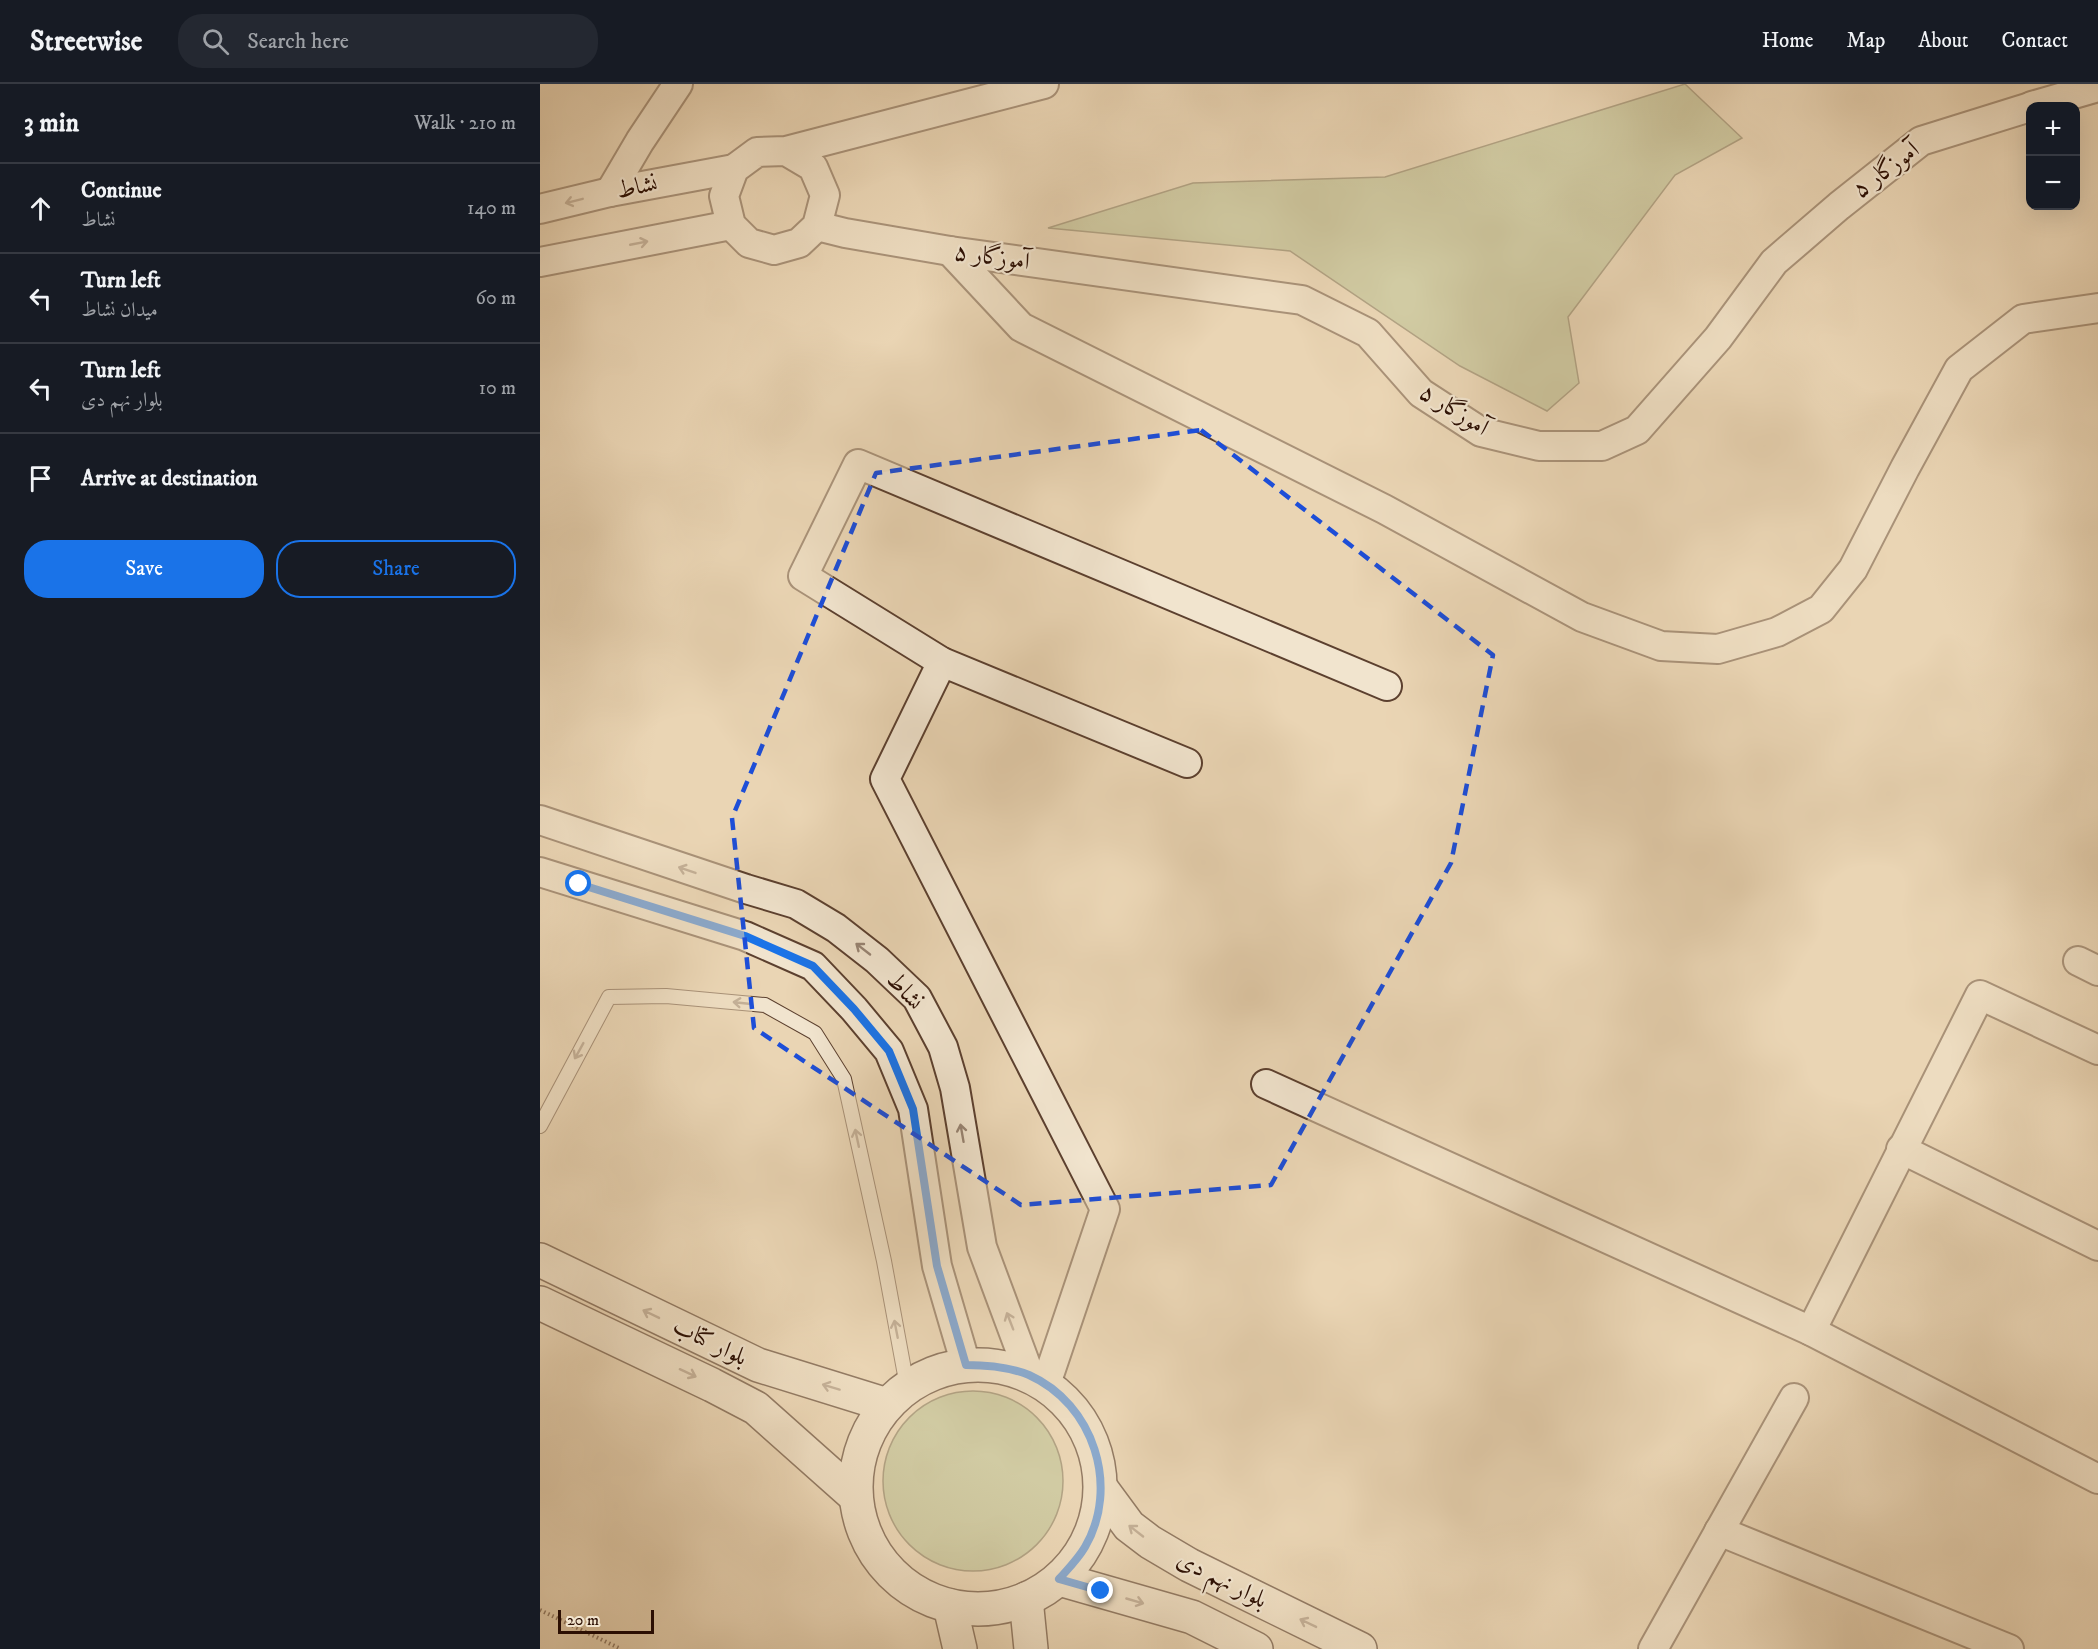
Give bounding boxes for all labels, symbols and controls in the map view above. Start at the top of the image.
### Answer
search box [178,14,598,68]
text: Streetwise [30,24,142,59]
icon: search [199,25,232,58]
text: Search here [247,28,349,55]
text: Home [1762,28,1814,54]
text: Map [1847,28,1885,54]
text: About [1918,28,1969,54]
text: Contact [2002,28,2068,54]
map controls [2026,102,2080,210]
button: + [2026,102,2080,156]
text: 3 min [24,107,79,140]
text: Walk · 210 m [414,111,516,136]
street label: آموزگار ۵ [1846,133,1928,205]
button: − [2026,156,2080,210]
street label: نشاط [614,168,660,206]
text: Continue [81,177,162,204]
icon: ahead [24,192,57,225]
one-way arrow [565,195,584,207]
text: 140 m [467,196,516,221]
text: نشاط [81,208,116,233]
street label: آموزگار ۵ [952,236,1035,278]
one-way arrow [628,237,648,248]
text: Turn left [81,267,161,294]
icon: left [24,282,57,315]
text: 60 m [476,286,516,311]
text: میدان نشاط [81,298,158,323]
text: Turn left [81,357,161,384]
icon: left [24,372,57,405]
text: 10 m [479,376,516,401]
street label: آموزگار ۵ [1414,376,1497,444]
text: بلوار نهم دی [81,388,163,413]
icon: arrive [24,462,57,495]
text: Arrive at destination [81,465,258,492]
button: Save [24,540,264,598]
button: Share [276,540,516,598]
one-way arrow [678,863,697,874]
route start [565,870,591,896]
one-way arrow [855,943,871,956]
street label: نشاط [880,965,930,1017]
one-way arrow [733,997,753,1008]
one-way arrow [573,1041,584,1059]
one-way arrow [957,1123,968,1143]
one-way arrow [851,1129,862,1148]
one-way arrow [642,1307,660,1319]
street label: بلوار کتاب [668,1311,752,1373]
one-way arrow [1003,1312,1014,1331]
one-way arrow [891,1320,902,1339]
one-way arrow [678,1368,696,1380]
one-way arrow [822,1381,841,1392]
one-way arrow [1128,1525,1144,1538]
street label: بلوار نهم دی [1169,1544,1272,1621]
route end [1087,1577,1113,1603]
one-way arrow [1125,1596,1144,1607]
scale bar [558,1607,654,1634]
text: 20 m [567,1610,599,1630]
one-way arrow [1299,1617,1317,1629]

